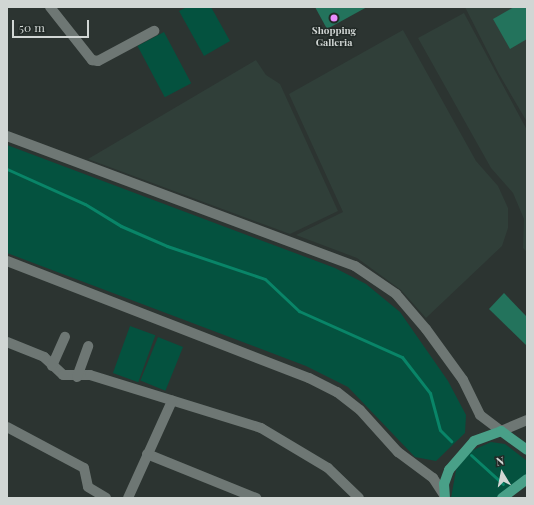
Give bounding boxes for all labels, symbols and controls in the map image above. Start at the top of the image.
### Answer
scale bar [14,12,91,38]
marker: Shopping Galleria [329,13,339,23]
text: 50 m [19,19,45,35]
place label: Shopping Galleria [312,24,356,48]
north arrow [482,453,522,493]
text: N [495,453,505,469]

